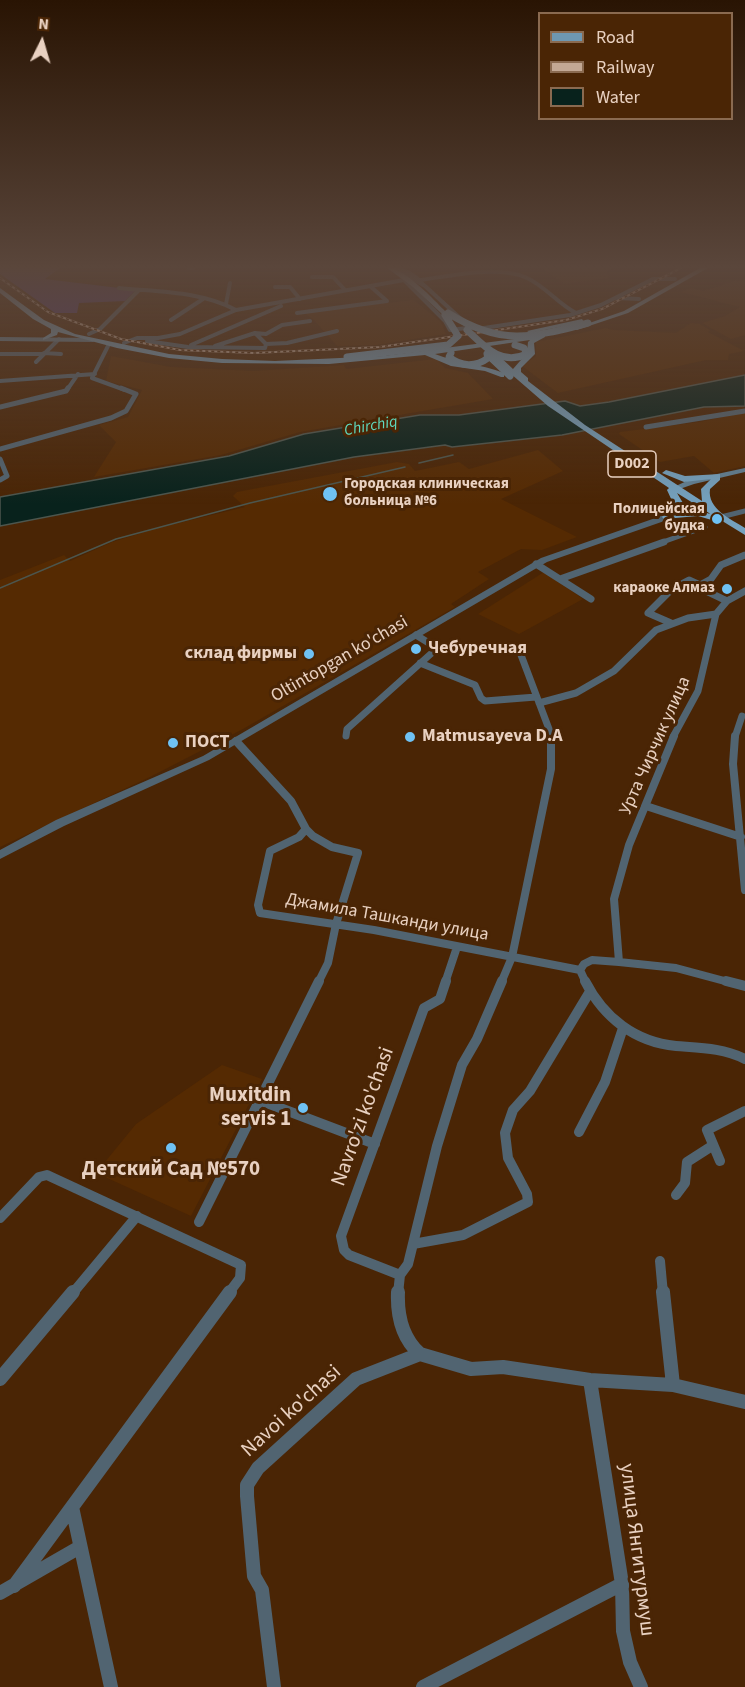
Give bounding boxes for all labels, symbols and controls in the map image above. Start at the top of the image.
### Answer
north arrow [12,12,72,72]
legend [538,12,733,120]
text: N [37,13,50,35]
text: Road [596,25,635,50]
text: Railway [596,55,655,80]
text: Water [596,85,640,110]
water label: Chirchiq [343,413,399,441]
road number: D002 [608,451,656,477]
place label: Городская клиническая больница №6 [344,476,509,511]
marker: Городская клиническая больница №6 [321,485,339,503]
place label: Полицейская будка [613,501,705,536]
marker: Полицейская будка [710,512,724,526]
place label: караоке Алмаз [613,580,715,598]
marker: караоке Алмаз [720,582,734,596]
street label: Oltintopgan ko'chasi [268,612,412,708]
place label: Чебуречная [428,638,527,660]
marker: Чебуречная [409,642,423,656]
place label: склад фирмы [185,643,297,665]
marker: склад фирмы [302,647,316,661]
street label: Урта Чирчик улица [616,674,696,818]
place label: Matmusayeva D.A [422,726,563,748]
marker: Matmusayeva D.A [403,730,417,744]
place label: ПОСТ [185,732,230,754]
marker: ПОСТ [166,736,180,750]
street label: Джамила Ташканди улица [284,889,490,947]
street label: Navro'zi ko'chasi [327,1044,401,1190]
place label: Muxitdin servis 1 [209,1083,291,1133]
marker: Muxitdin servis 1 [296,1101,310,1115]
marker: Детский Сад №570 [164,1141,178,1155]
place label: Детский Сад №570 [82,1157,260,1183]
street label: Navoi ko'chasi [237,1361,347,1463]
street label: улица Янгитурмуш [613,1462,659,1638]

